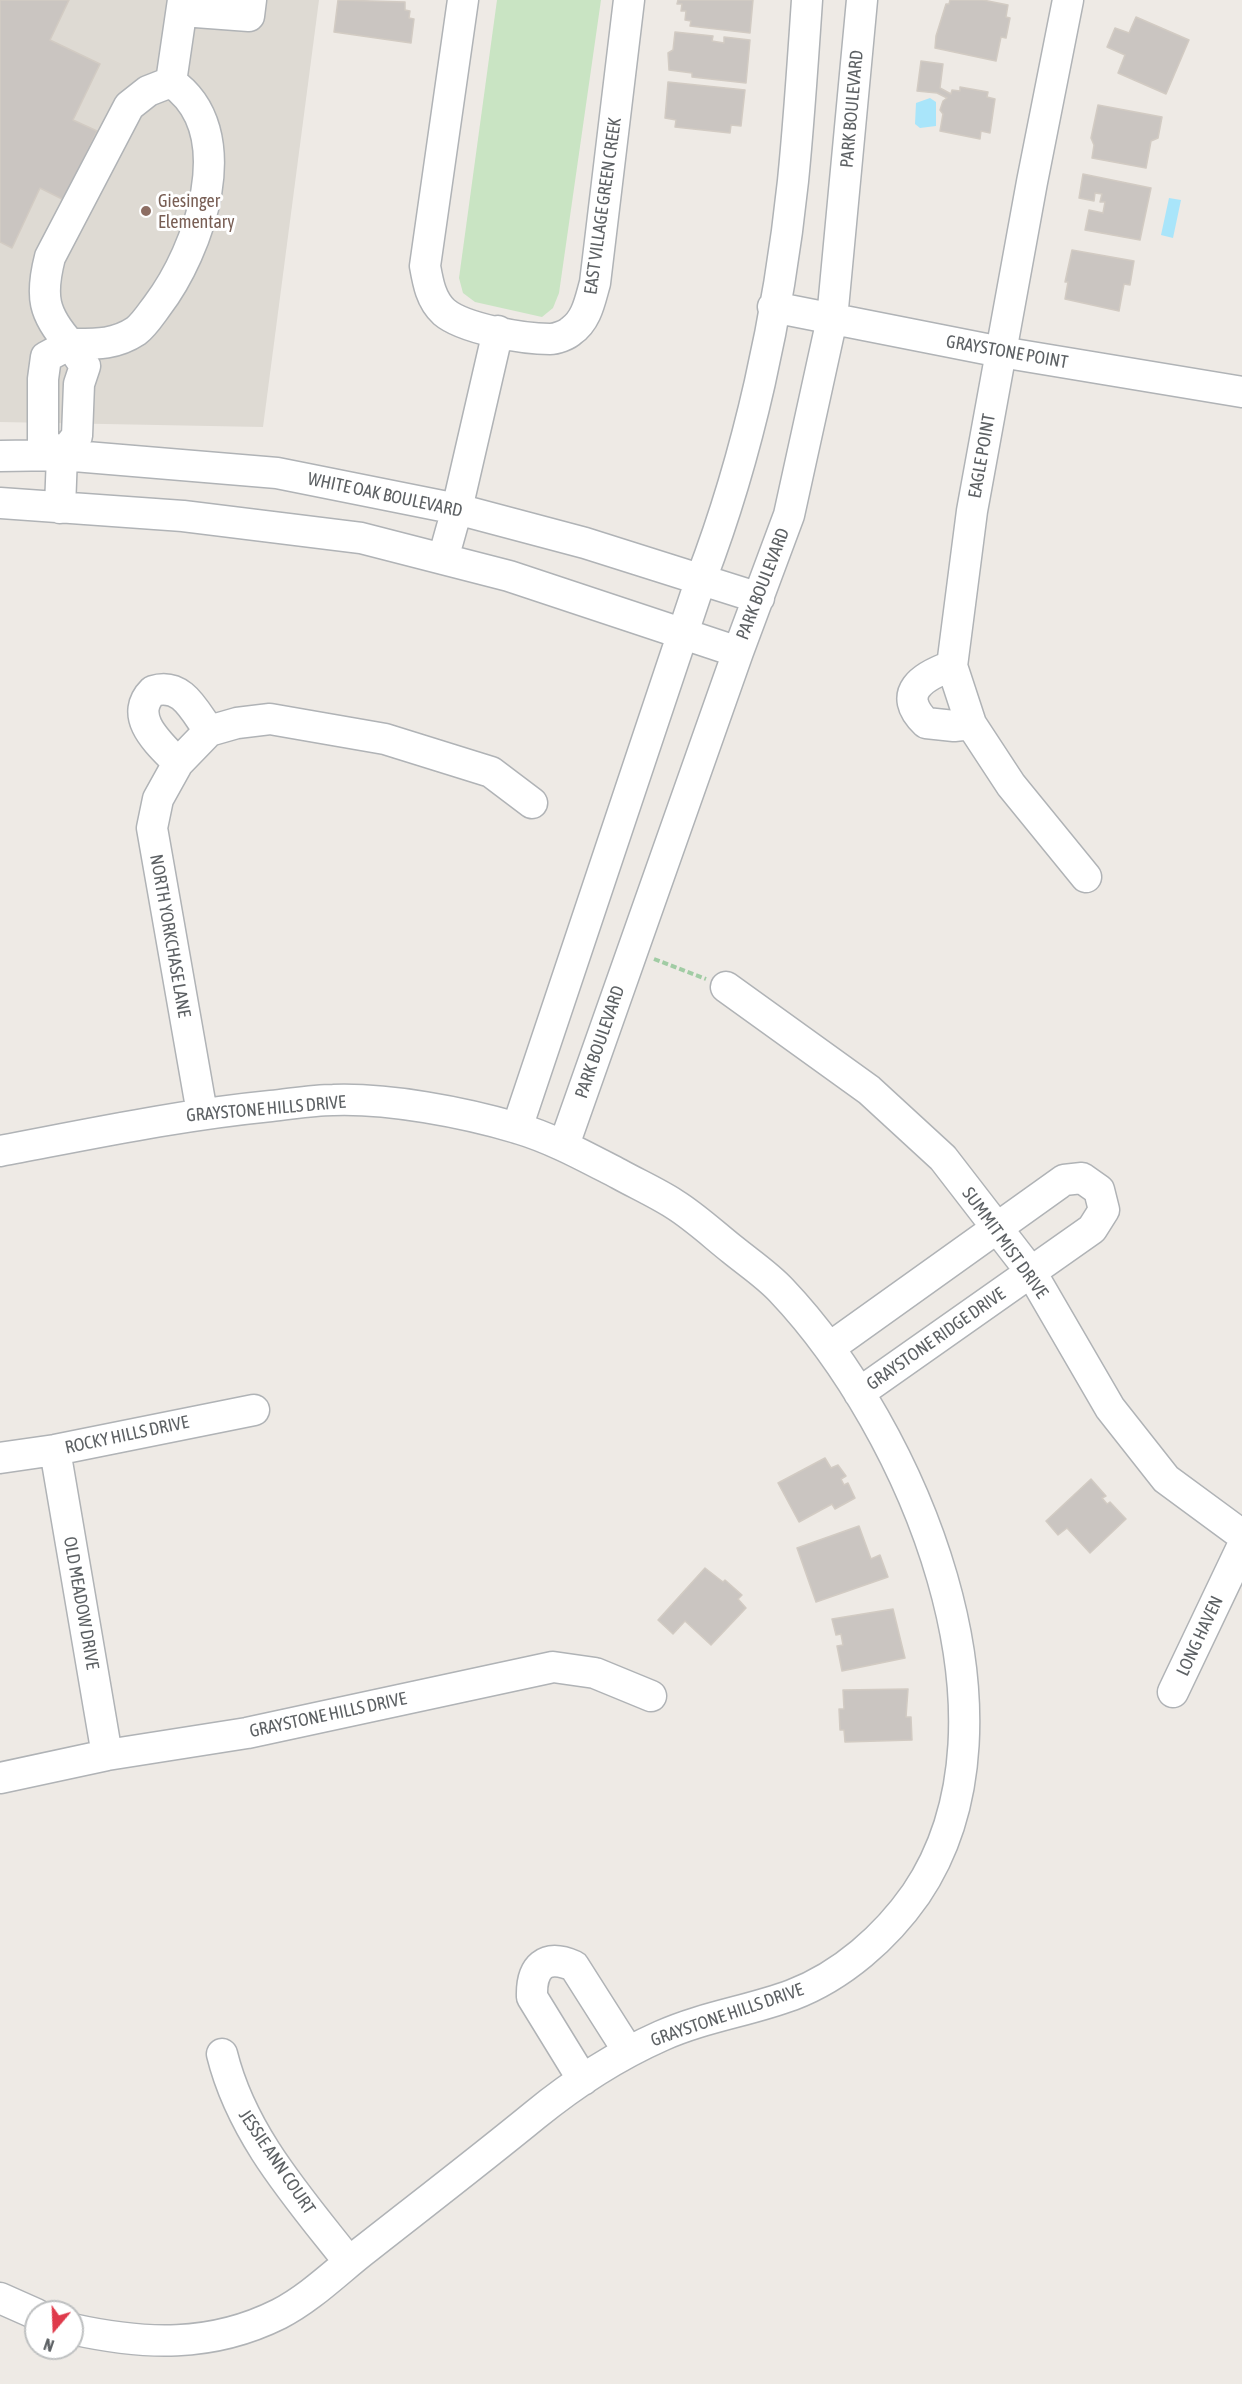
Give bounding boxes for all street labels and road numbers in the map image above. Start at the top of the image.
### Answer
street label: PARK BOULEVARD [836,49,868,169]
street label: EAST VILLAGE GREEN CREEK [580,116,626,296]
street label: GRAYSTONE POINT [944,331,1070,373]
street label: EAGLE POINT [964,412,1000,500]
street label: WHITE OAK BOULEVARD [306,468,464,522]
street label: PARK BOULEVARD [732,525,794,643]
street label: NORTH YORKCHASE LANE [145,853,195,1019]
street label: PARK BOULEVARD [571,983,629,1101]
street label: GRAYSTONE HILLS DRIVE [185,1091,347,1127]
street label: SUMMIT MIST DRIVE [957,1183,1053,1303]
street label: GRAYSTONE RIDGE DRIVE [862,1283,1010,1395]
street label: ROCKY HILLS DRIVE [63,1411,191,1459]
street label: OLD MEADOW DRIVE [59,1535,103,1671]
street label: LONG HAVEN [1172,1593,1228,1679]
street label: GRAYSTONE HILLS DRIVE [248,1688,408,1742]
street label: GRAYSTONE HILLS DRIVE [648,1979,806,2051]
street label: JESSIE ANN COURT [234,2106,320,2218]

